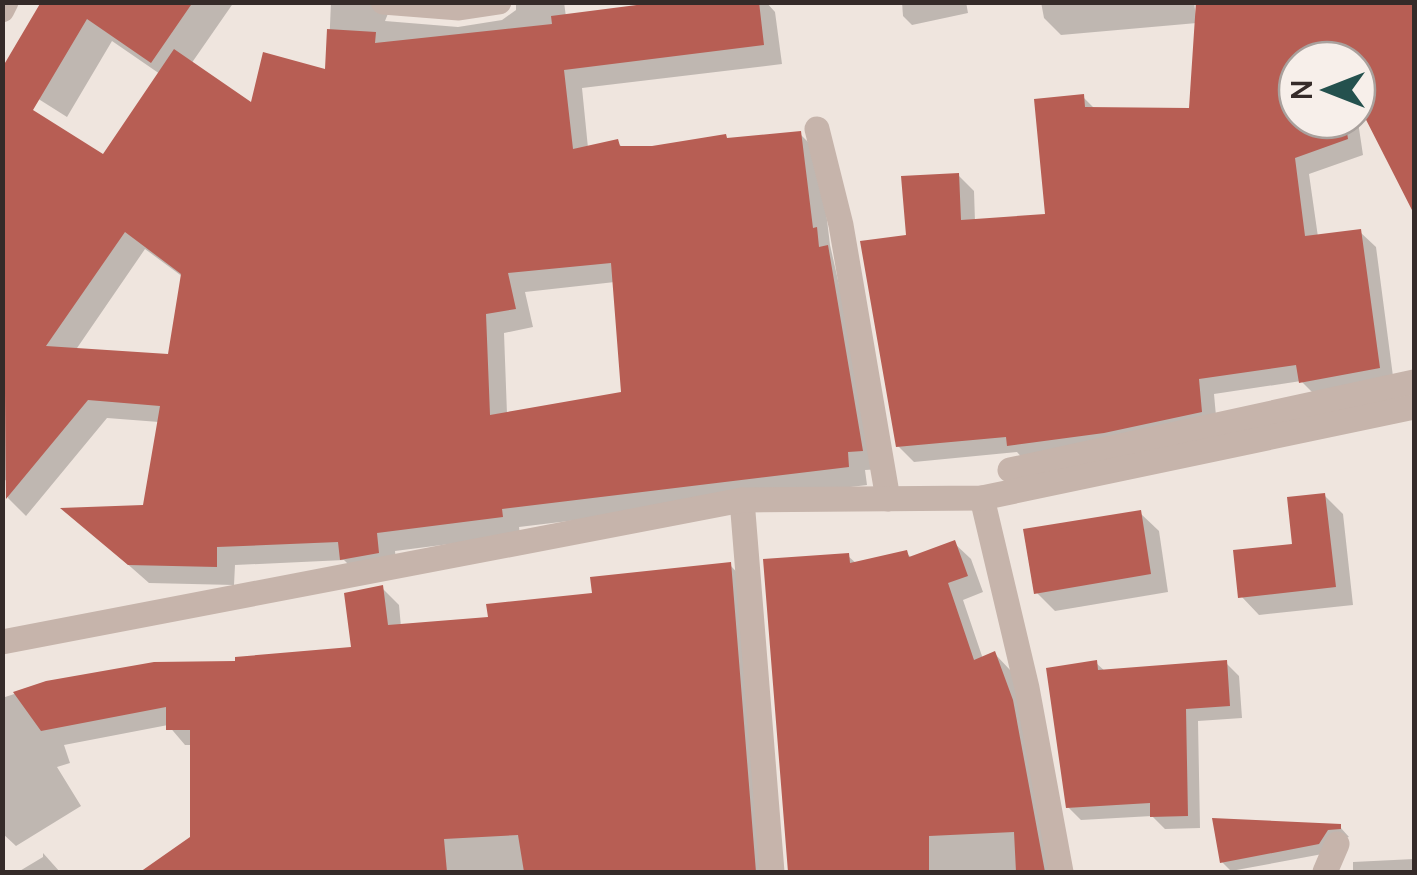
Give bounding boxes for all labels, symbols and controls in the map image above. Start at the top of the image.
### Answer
north arrow [1277,40,1377,140]
text: N [1282,80,1320,100]

